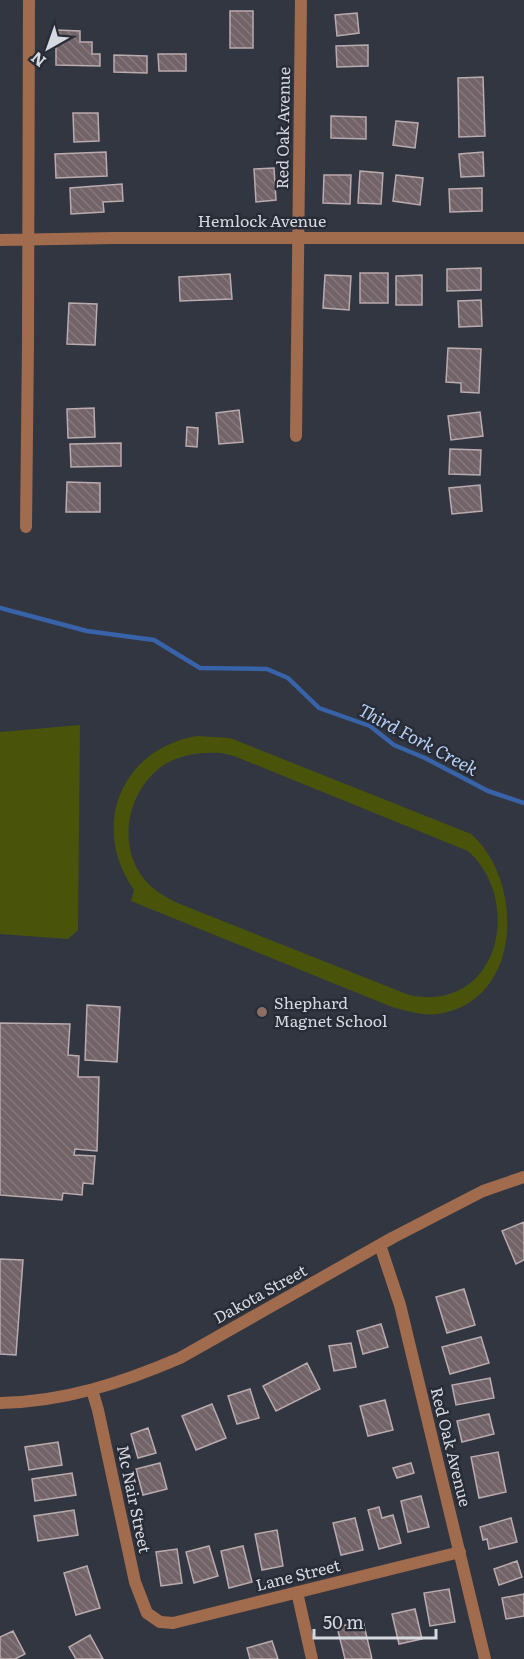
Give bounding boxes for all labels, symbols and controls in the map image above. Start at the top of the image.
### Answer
north arrow [18,18,78,78]
text: N [25,47,51,74]
street label: Red Oak Avenue [269,67,295,189]
street label: Hemlock Avenue [198,208,326,232]
water label: Third Fork Creek [354,696,483,782]
place label: Shephard Magnet School [274,990,387,1032]
marker: Shephard Magnet School [255,1005,269,1019]
street label: Dakota Street [208,1257,311,1329]
street label: Red Oak Avenue [426,1385,478,1509]
street label: Mc Nair Street [112,1443,158,1556]
street label: Lane Street [253,1552,343,1596]
scale bar [314,1602,436,1640]
text: 50 m [323,1608,364,1635]

